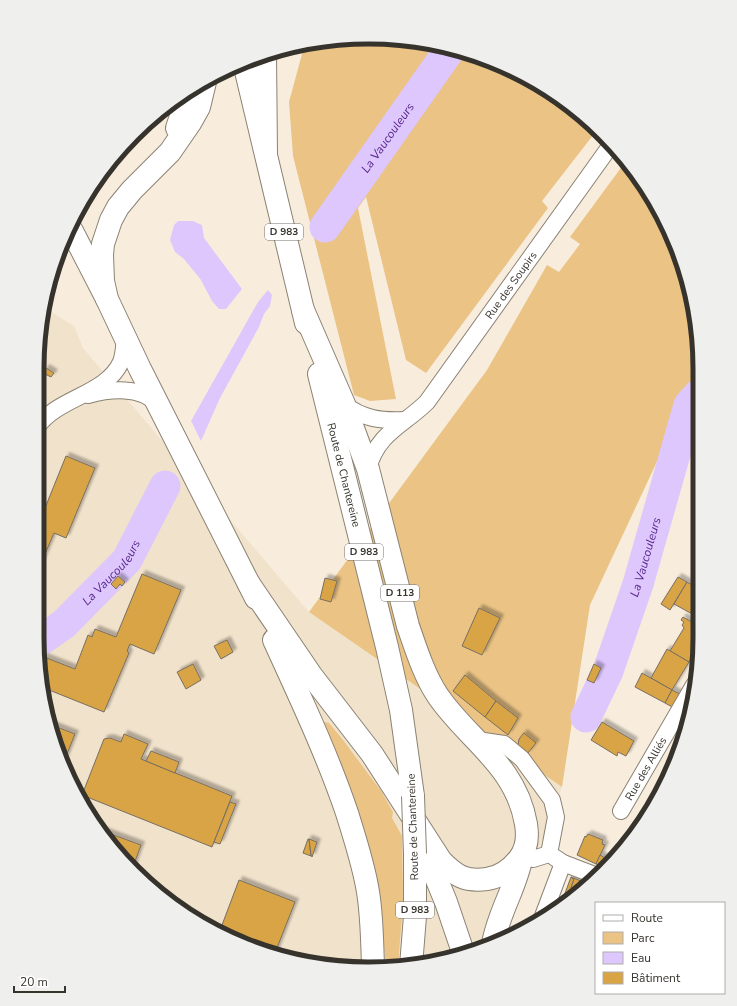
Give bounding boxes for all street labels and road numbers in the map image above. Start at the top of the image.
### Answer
road number: D 983 [265,224,303,240]
street label: Rue des Soupirs [481,248,540,322]
street label: Route de Chantereine [324,421,364,529]
road number: D 983 [345,544,383,560]
road number: D 113 [381,585,419,601]
street label: Rue des Alliés [621,734,670,803]
street label: Route de Chantereine [404,773,422,881]
road number: D 983 [396,902,434,918]

